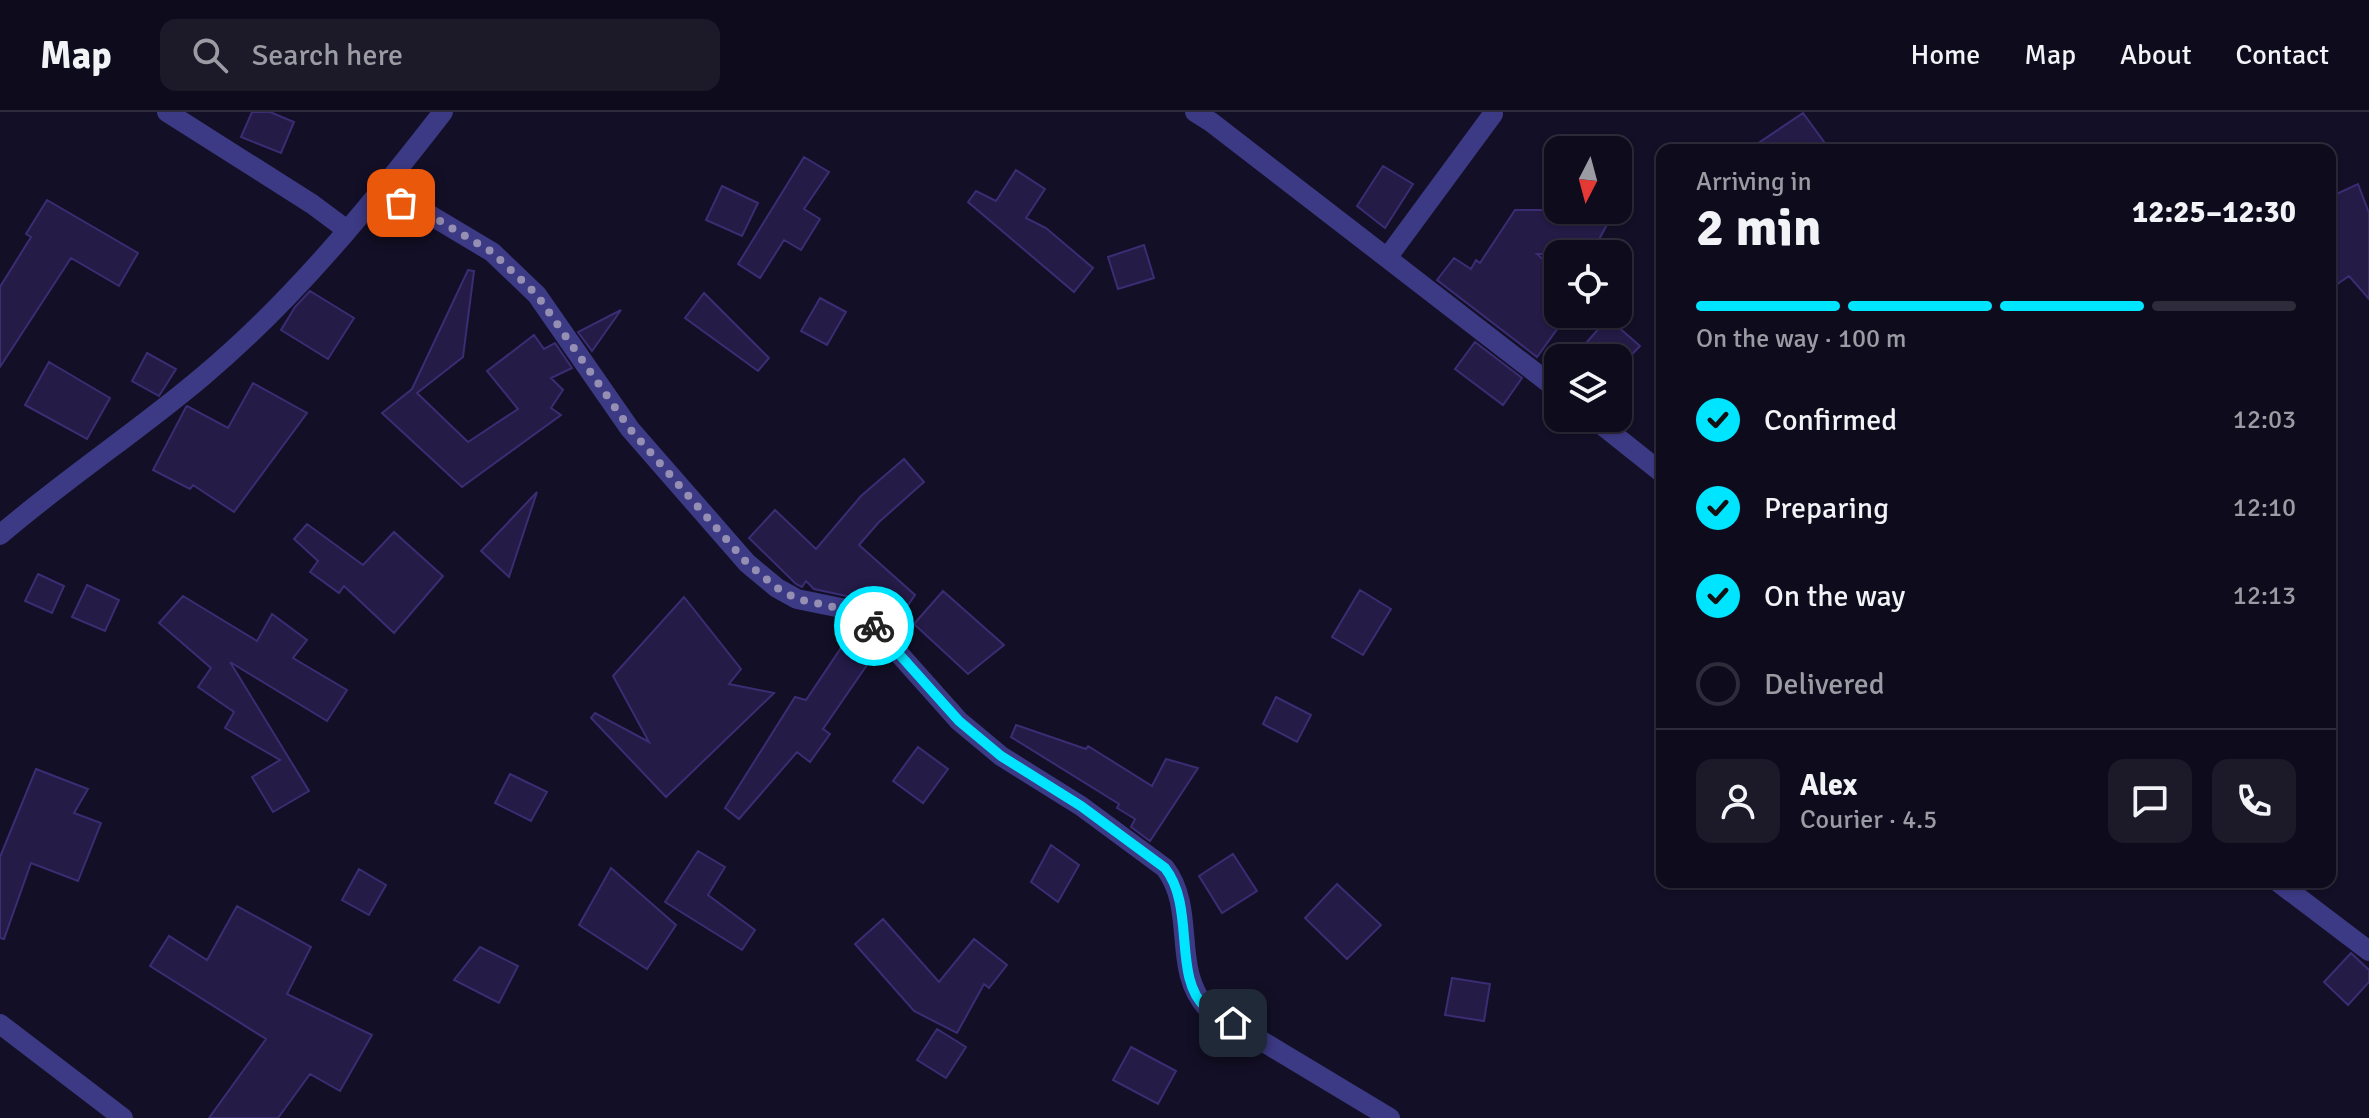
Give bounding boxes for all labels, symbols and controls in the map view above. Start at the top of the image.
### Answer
search box [160,19,720,91]
text: Map [40,32,112,79]
icon: search [188,33,232,77]
text: Search here [252,37,403,74]
text: Home [1911,38,1980,72]
text: Map [2024,38,2076,72]
text: About [2120,38,2192,72]
text: Contact [2236,38,2329,72]
north arrow [1544,136,1632,224]
map controls [1544,136,1632,432]
text: Arriving in [1696,166,1812,198]
pin [367,169,435,237]
icon: bag [379,181,423,225]
text: 12:25–12:30 [2132,194,2296,231]
text: 2 min [1696,196,1822,260]
button: locate [1544,240,1632,328]
text: On the way · 100 m [1696,323,1906,355]
button: layers [1544,344,1632,432]
icon: check [1696,398,1740,442]
text: Confirmed [1764,402,1897,439]
text: 12:03 [2233,404,2296,436]
icon: check [1696,486,1740,530]
text: Preparing [1764,490,1889,527]
text: 12:10 [2233,492,2296,524]
icon: check [1696,574,1740,618]
text: On the way [1764,578,1905,615]
text: 12:13 [2233,580,2296,612]
courier [834,586,914,666]
icon: bike [852,604,896,648]
text: Delivered [1764,666,1885,703]
button: person [1696,759,1780,843]
button: chat [2108,759,2192,843]
button: phone [2212,759,2296,843]
text: Alex [1800,767,1857,804]
text: Courier · 4.5 [1800,804,1937,836]
pin [1199,989,1267,1057]
icon: home [1211,1001,1255,1045]

